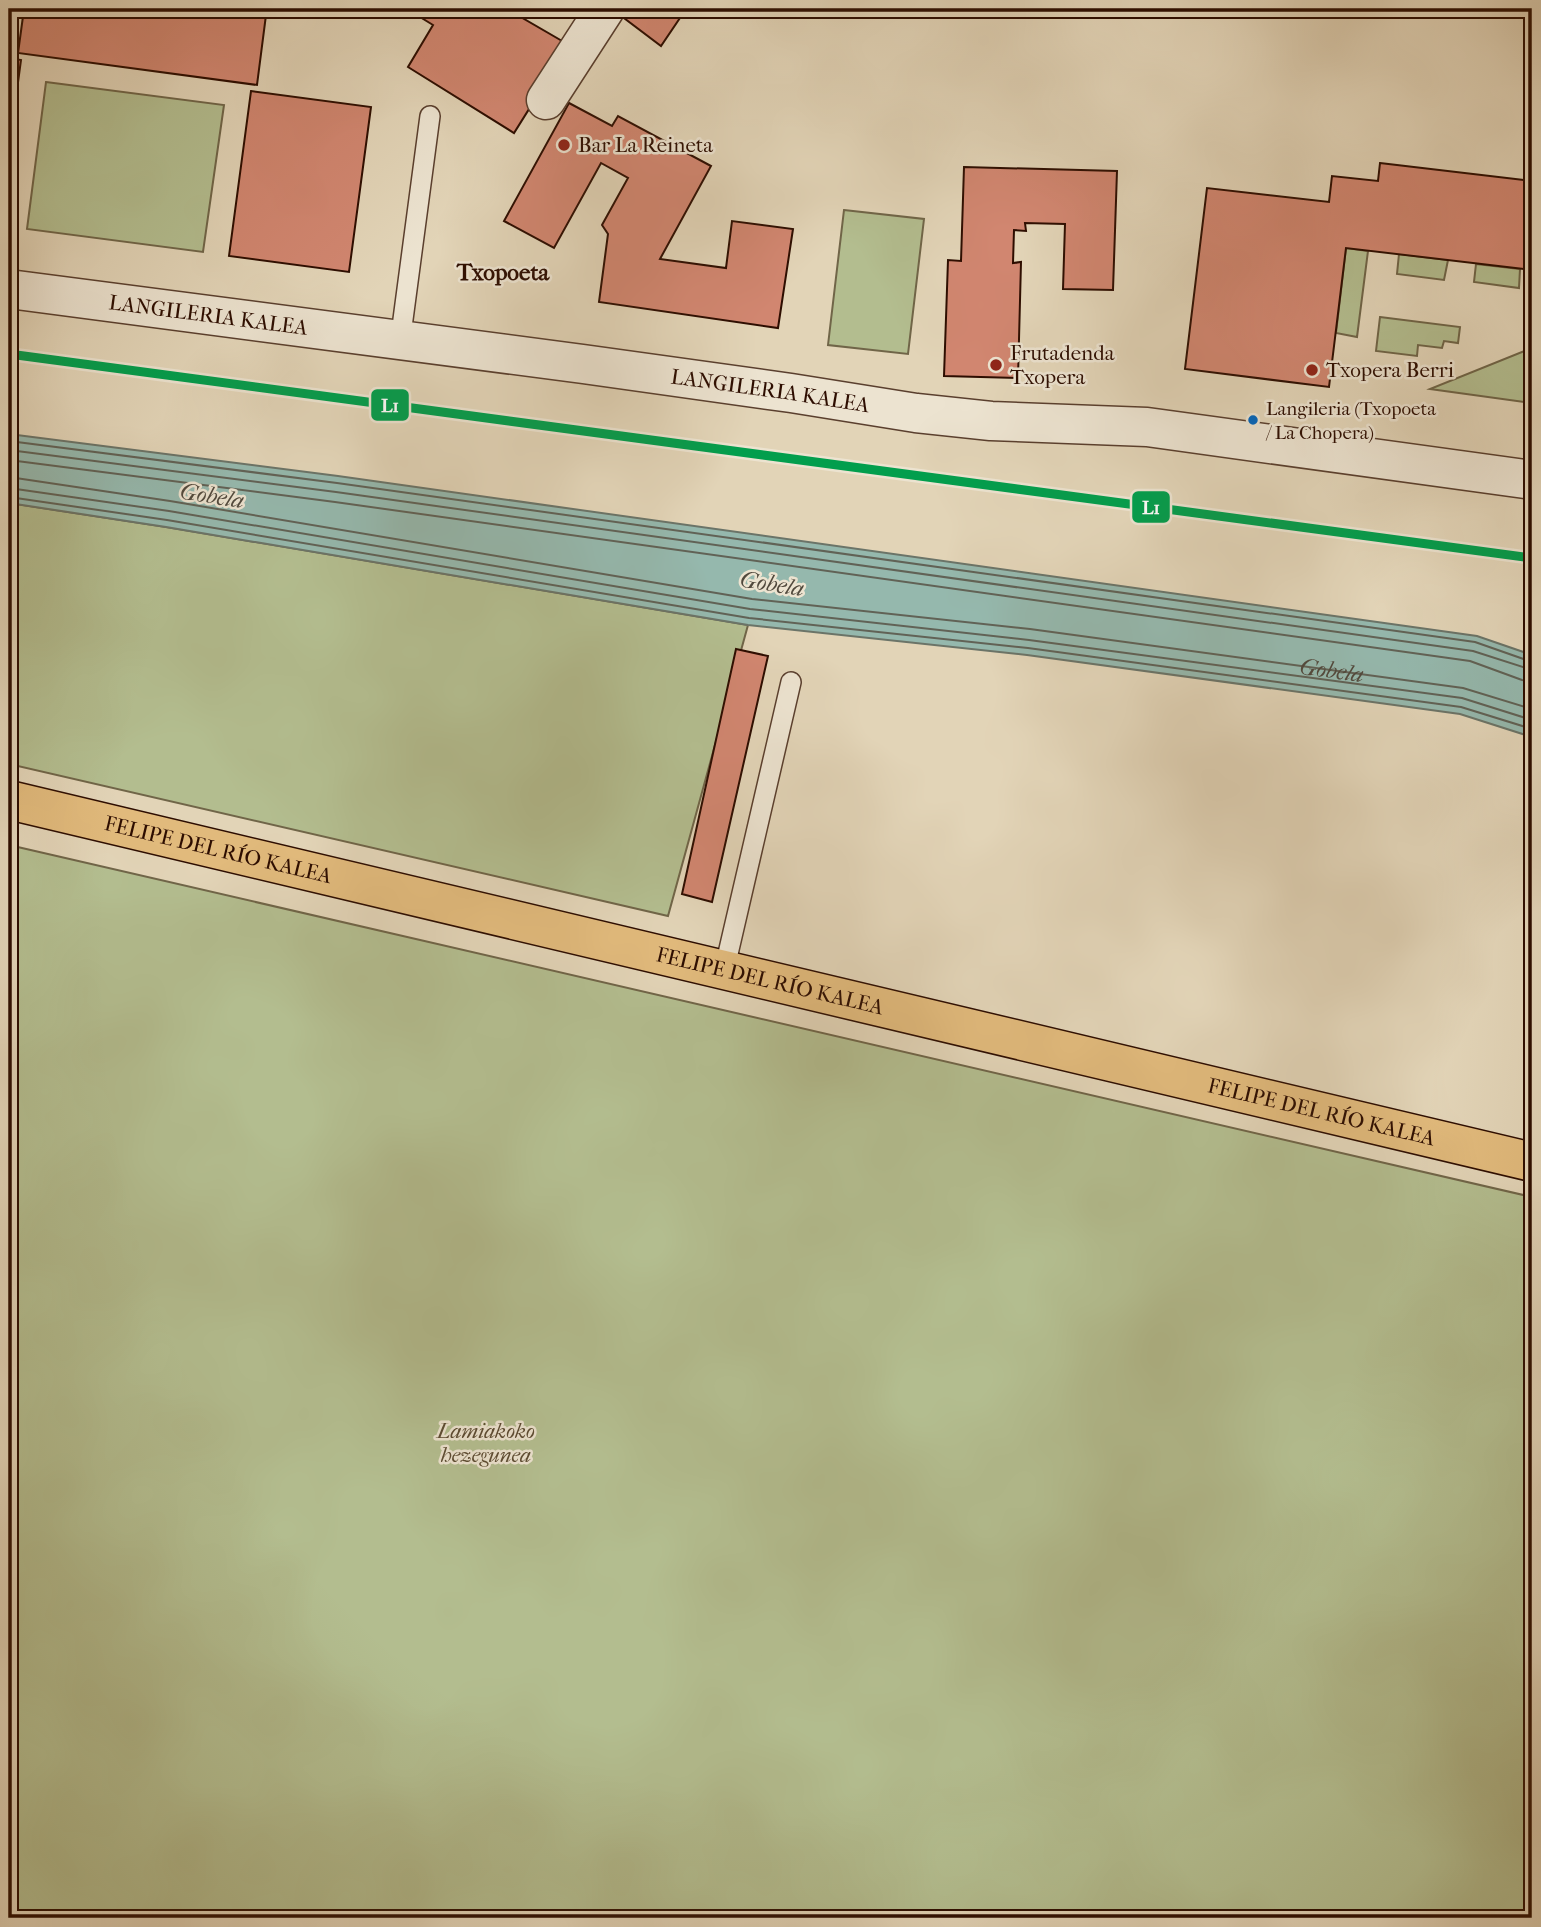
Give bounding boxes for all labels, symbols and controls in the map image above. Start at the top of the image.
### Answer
place label: Bar La Reineta [578,133,713,157]
marker: Bar La Reineta [556,137,572,153]
district label: Txopoeta [456,259,551,286]
street label: LANGILERIA KALEA [107,290,310,340]
place label: Frutadenda Txopera [1010,341,1115,389]
marker: Frutadenda Txopera [988,357,1004,373]
place label: Txopera Berri [1326,358,1454,382]
marker: Txopera Berri [1304,362,1320,378]
street label: LANGILERIA KALEA [669,364,872,417]
line badge: L1 [370,388,410,422]
text: L1 [381,395,399,417]
place label: Langileria (Txopoeta / La Chopera) [1265,398,1436,444]
marker: Langileria (Txopoeta / La Chopera) [1246,413,1260,427]
water label: Gobela [178,478,246,514]
line badge: L1 [1131,490,1171,524]
text: L1 [1142,497,1160,519]
water label: Gobela [738,566,806,602]
water label: Gobela [1298,652,1365,688]
street label: FELIPE DEL RÍO KALEA [102,811,335,888]
street label: FELIPE DEL RÍO KALEA [654,942,886,1020]
street label: FELIPE DEL RÍO KALEA [1205,1073,1438,1151]
park label: Lamiakoko hezegunea [435,1419,535,1467]

